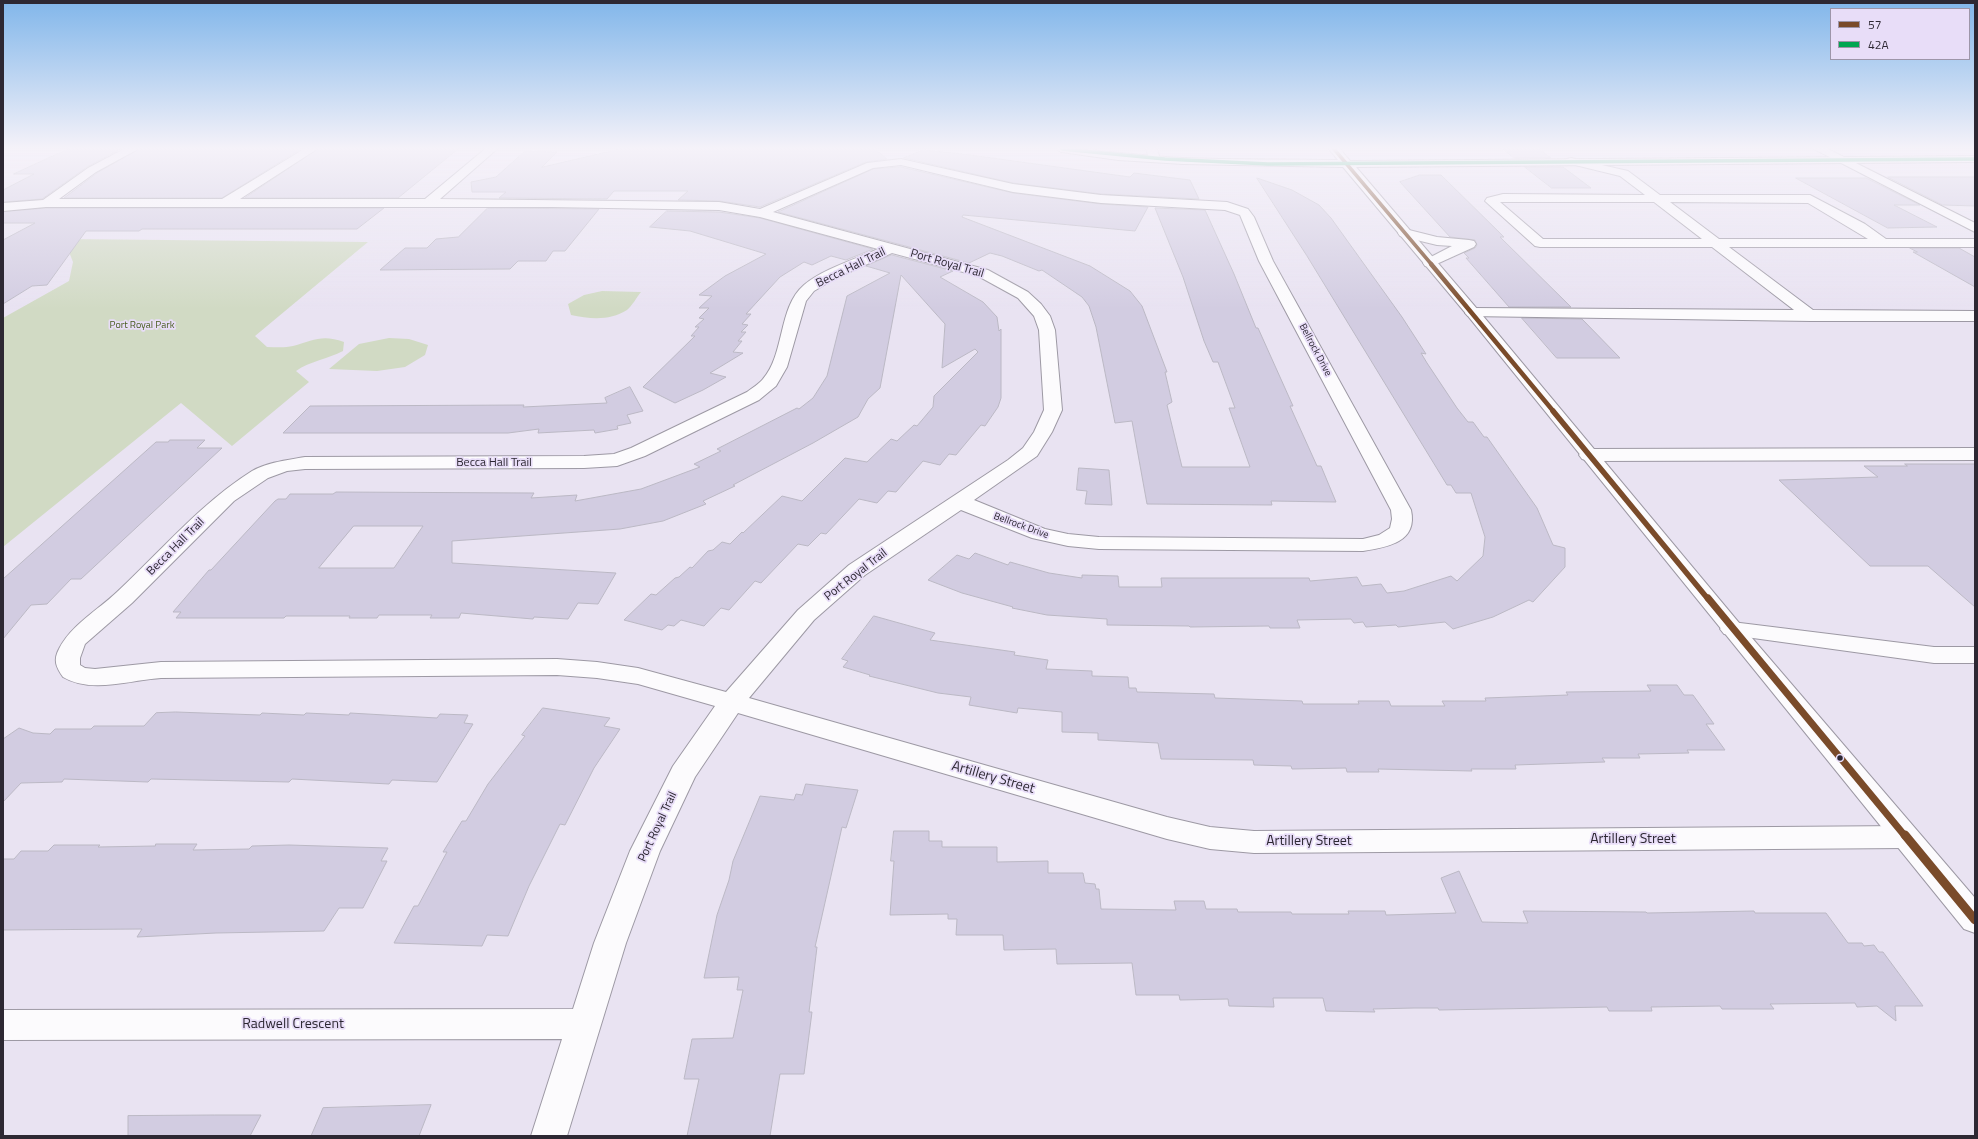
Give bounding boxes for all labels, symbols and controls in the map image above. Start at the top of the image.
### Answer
legend [1830,8,1970,60]
text: 57 [1868,15,1881,34]
text: 42A [1868,35,1889,54]
street label: Becca Hall Trail [814,245,888,291]
street label: Port Royal Trail [909,247,985,281]
park label: Port Royal Park [110,320,174,332]
street label: Bellrock Drive [1296,322,1334,378]
street label: Becca Hall Trail [456,456,532,470]
street label: Bellrock Drive [992,510,1050,542]
street label: Becca Hall Trail [144,515,208,579]
street label: Port Royal Trail [822,546,890,604]
unlabelled marker [1835,753,1845,763]
street label: Artillery Street [950,758,1036,798]
street label: Port Royal Trail [635,790,681,864]
street label: Artillery Street [1590,832,1676,848]
street label: Artillery Street [1266,834,1352,850]
street label: Radwell Crescent [242,1017,344,1033]

